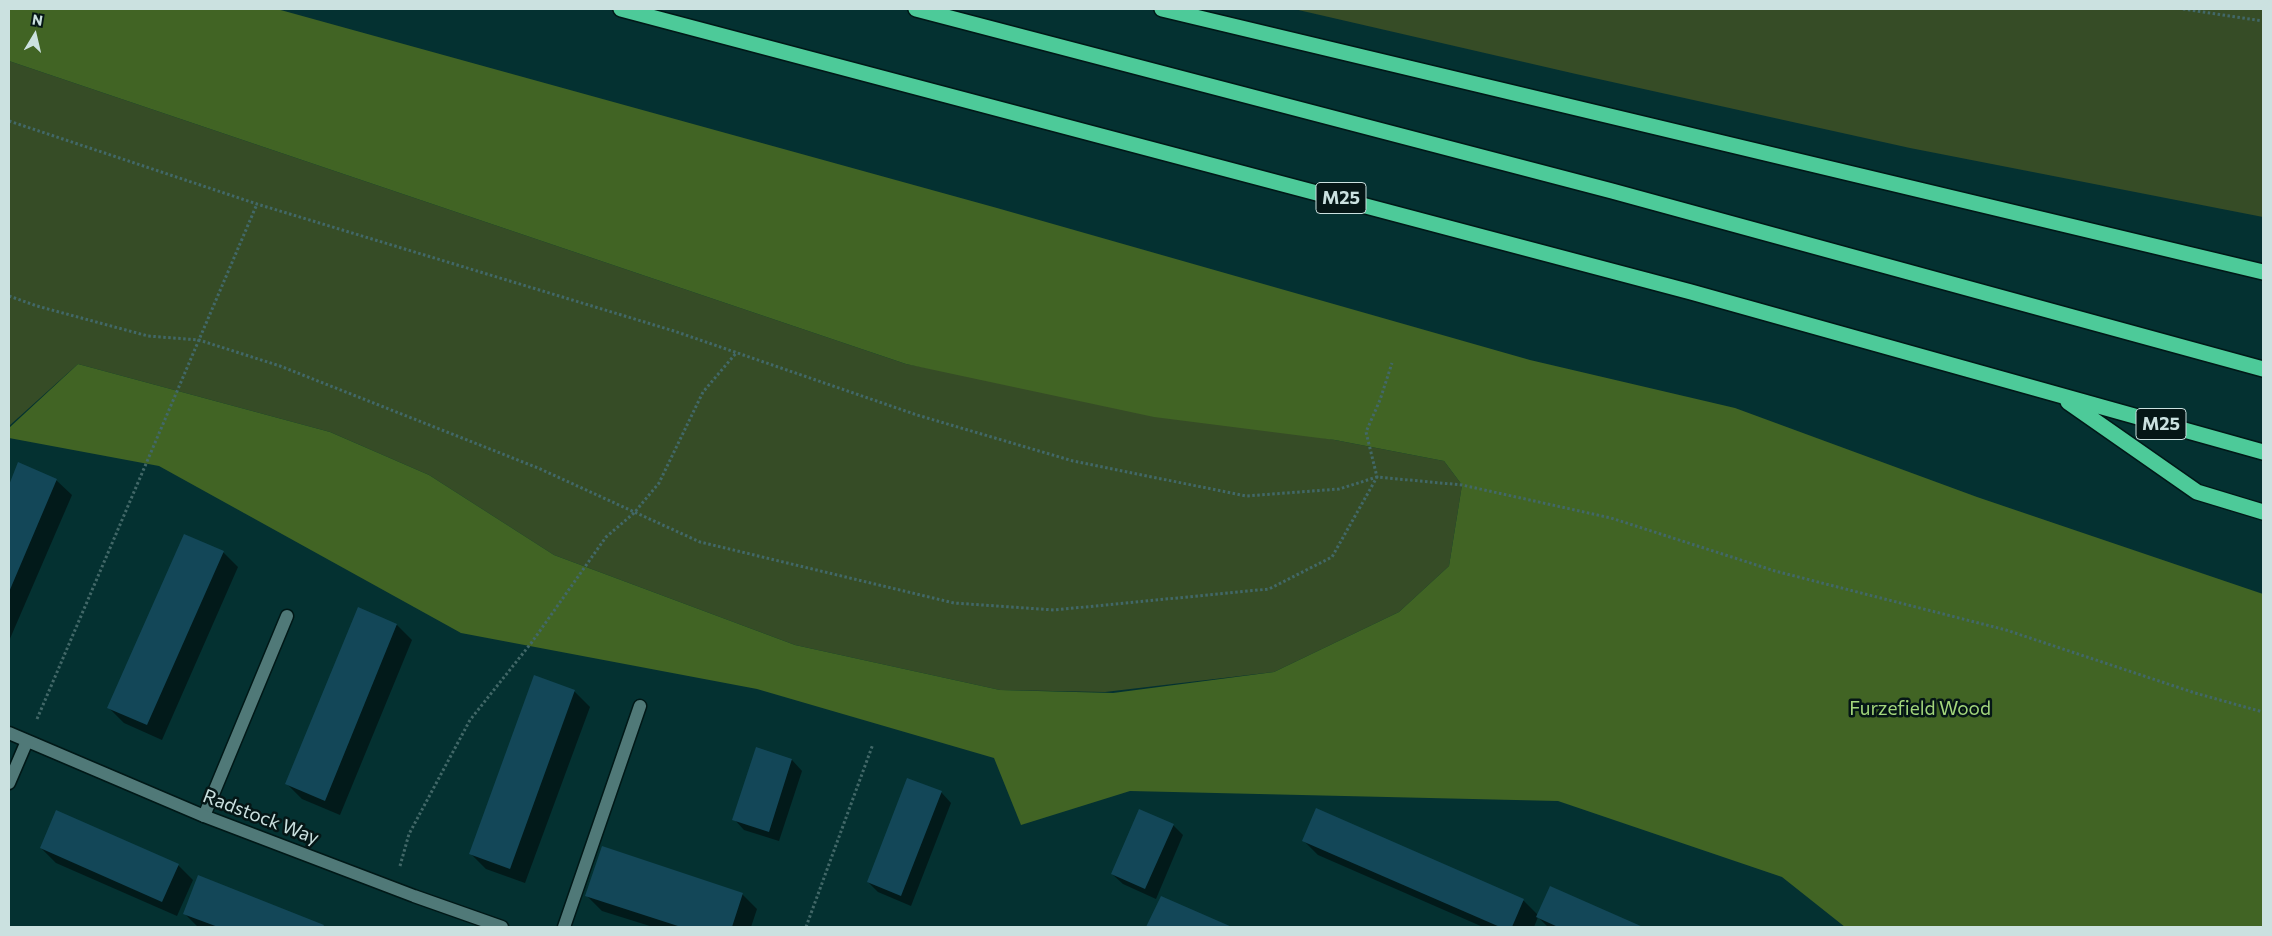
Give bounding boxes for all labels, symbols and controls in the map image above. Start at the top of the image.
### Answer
north arrow [10,10,60,60]
text: N [31,10,44,29]
road number: M25 [1316,182,1366,214]
road number: M25 [2136,408,2186,439]
park label: Furzefield Wood [1849,698,1991,720]
street label: Radstock Way [200,784,322,850]

